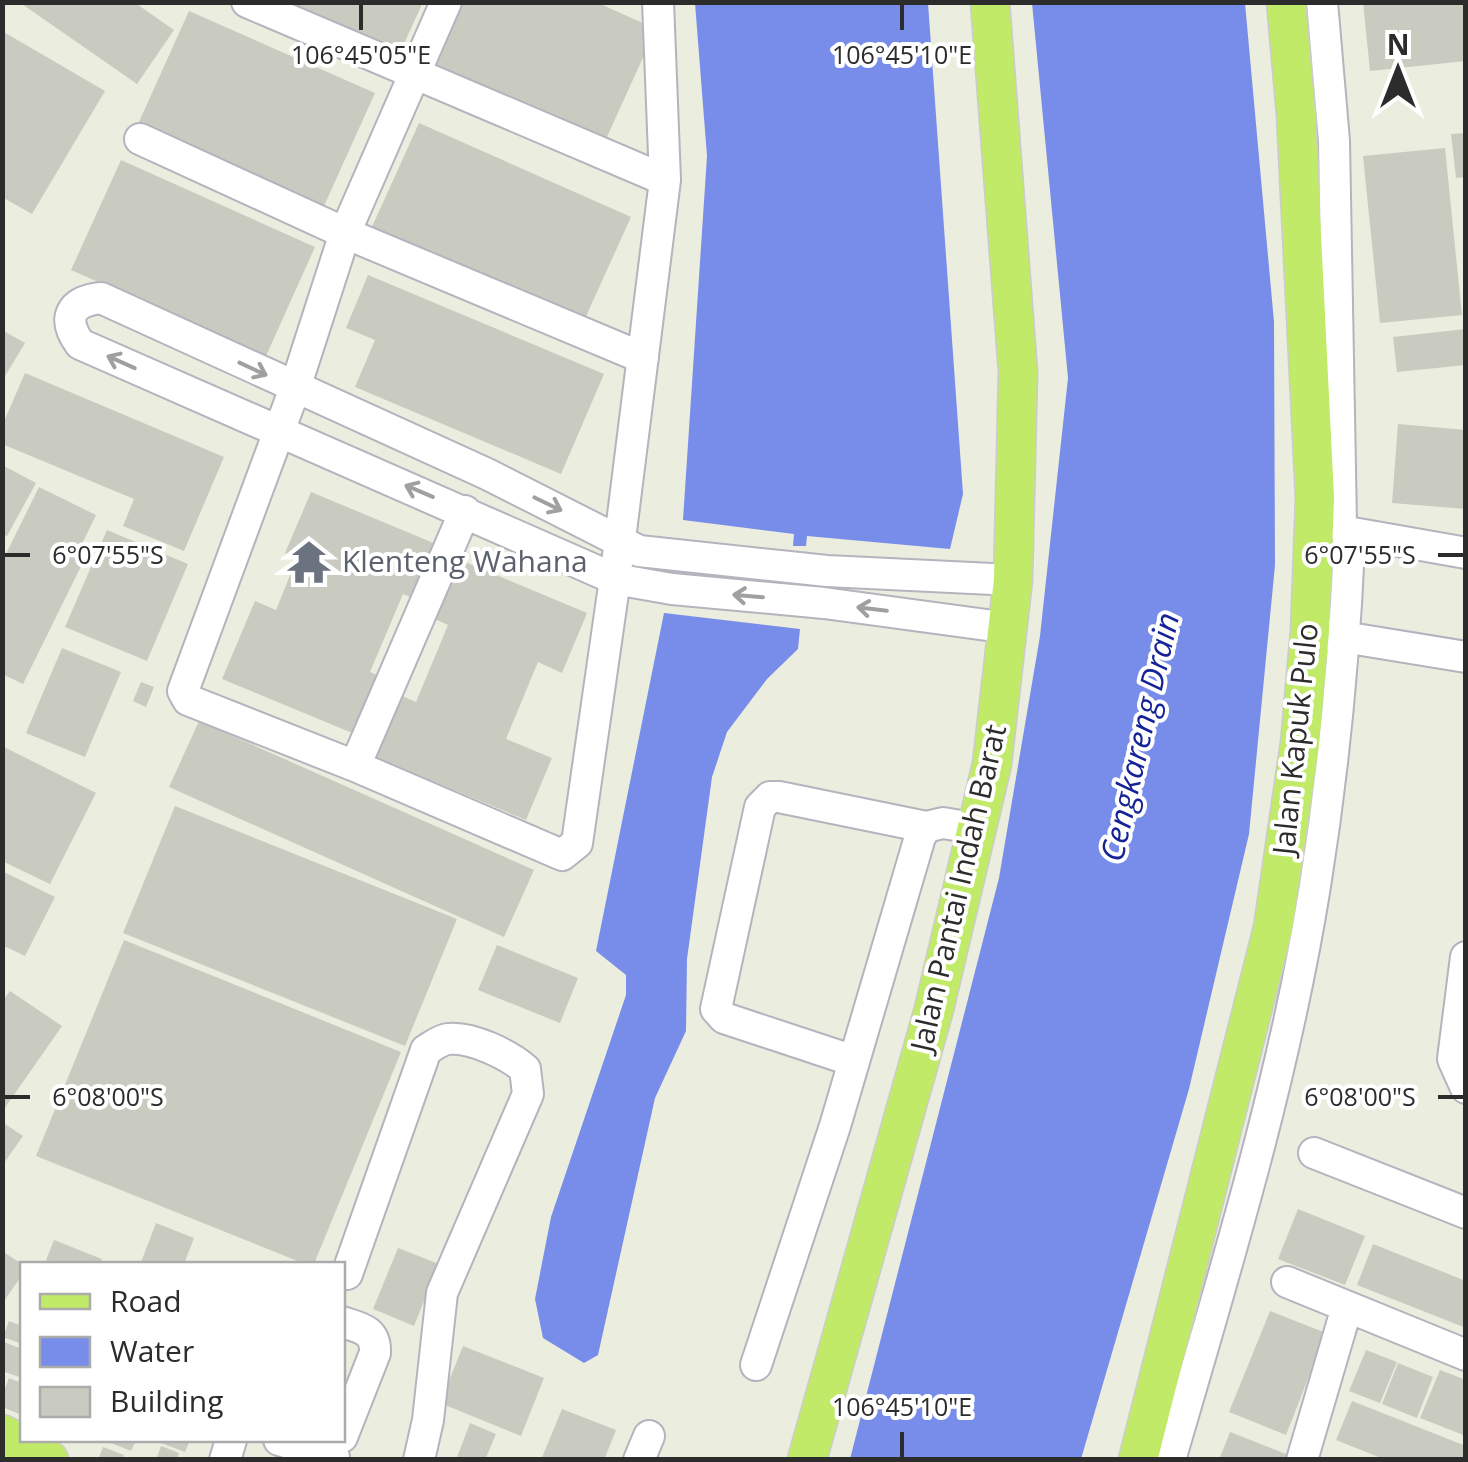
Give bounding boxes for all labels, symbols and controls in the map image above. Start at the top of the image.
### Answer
north arrow [1348,20,1448,120]
text: N [1387,25,1409,63]
text: 106°45'05"E [291,37,431,71]
text: 106°45'10"E [832,37,972,71]
one-way arrow [107,352,137,371]
one-way arrow [237,360,267,379]
one-way arrow [404,481,435,499]
one-way arrow [533,495,563,514]
text: 6°07'55"S [52,537,164,571]
text: 6°07'55"S [1304,537,1416,571]
temple icon: Klenteng Wahana [285,538,333,586]
place label: Klenteng Wahana [342,540,588,581]
one-way arrow [732,586,765,605]
one-way arrow [856,599,889,618]
water label: Cengkareng Drain [1089,608,1188,865]
street label: Jalan Kapuk Pulo [1262,621,1327,860]
street label: Jalan Pantai Indah Barat [899,720,1015,1058]
text: 6°08'00"S [52,1079,164,1113]
text: 6°08'00"S [1304,1079,1416,1113]
legend [20,1262,345,1442]
text: Road [110,1280,182,1321]
text: Water [110,1330,194,1371]
text: Building [110,1380,224,1421]
text: 106°45'10"E [832,1389,972,1423]

